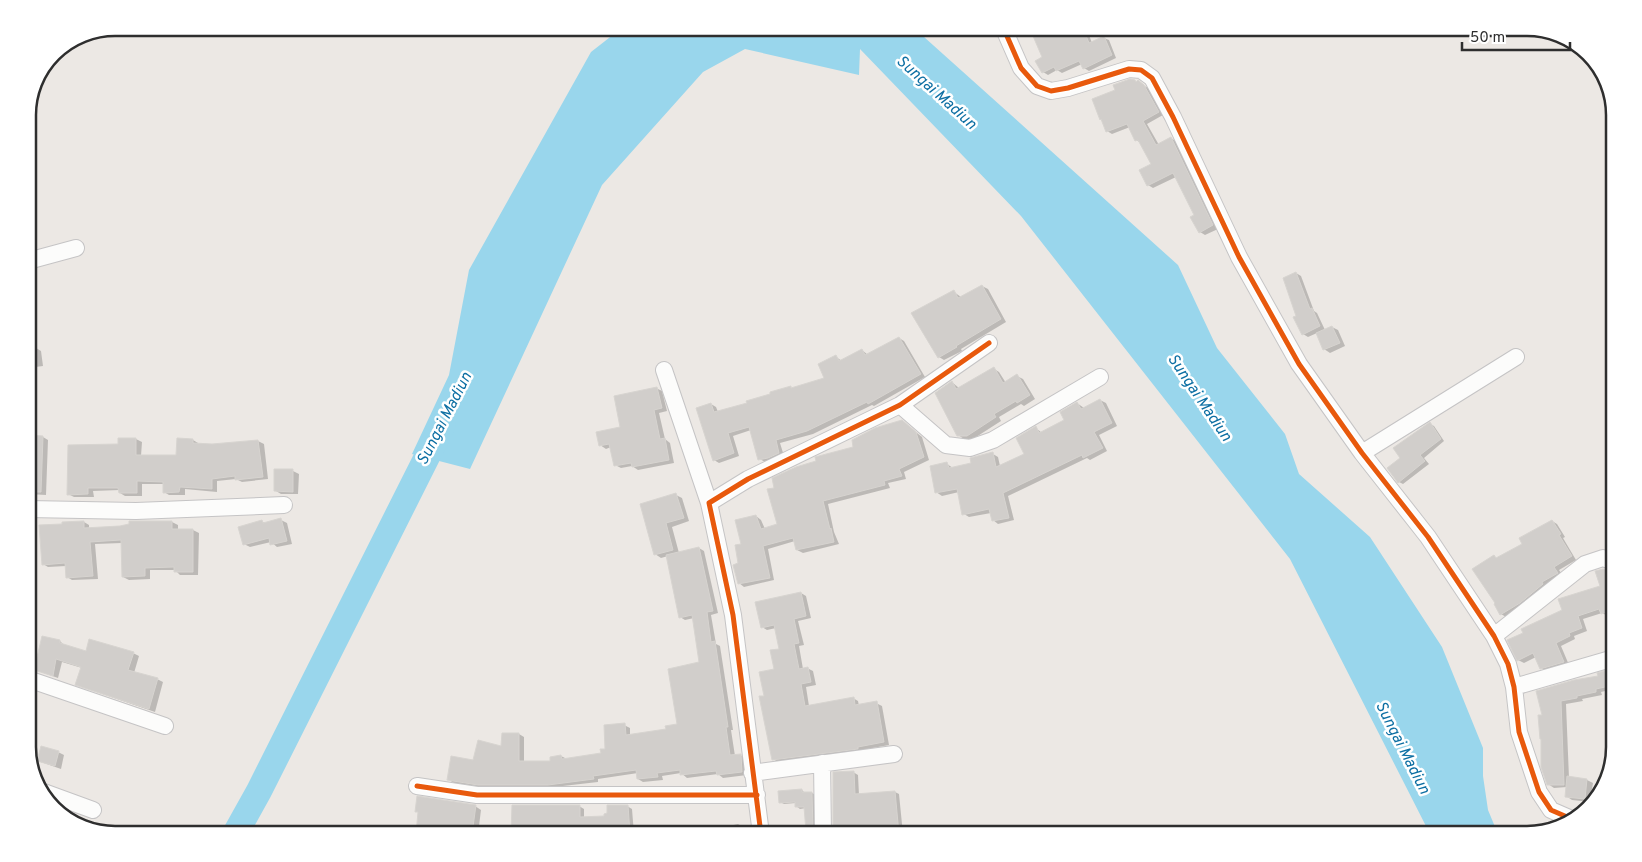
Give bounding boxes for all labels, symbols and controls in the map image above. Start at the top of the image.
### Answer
scale bar [1462,20,1570,52]
text: 50 m [1470,29,1505,48]
water label: Sungai Madiun [892,52,981,135]
water label: Sungai Madiun [1162,350,1236,446]
water label: Sungai Madiun [413,369,477,469]
water label: Sungai Madiun [1370,698,1434,798]

